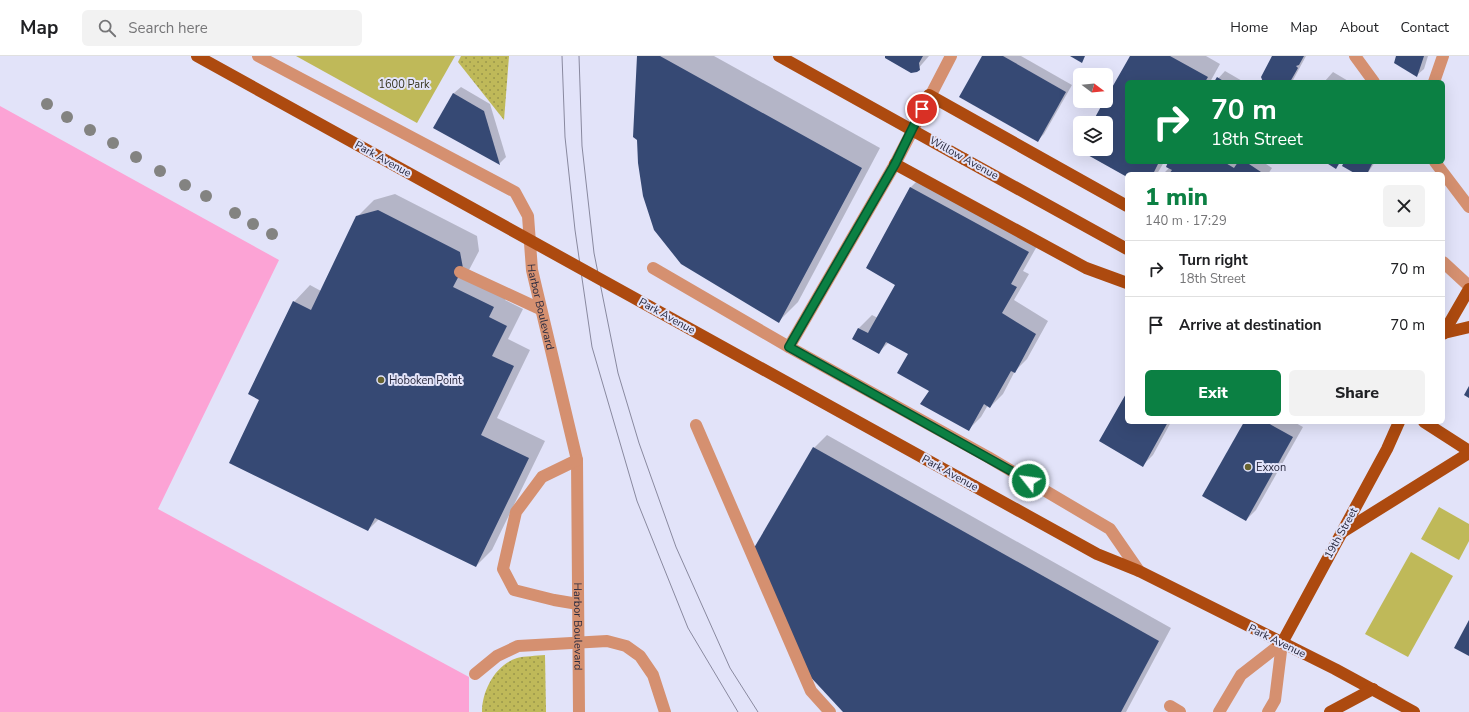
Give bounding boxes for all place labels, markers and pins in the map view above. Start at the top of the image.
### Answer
pin [905,92,939,126]
place label: Hoboken Point [389,373,462,388]
marker: Hoboken Point [376,375,386,385]
place label: Exxon [1256,460,1286,475]
marker: Exxon [1243,462,1253,472]

